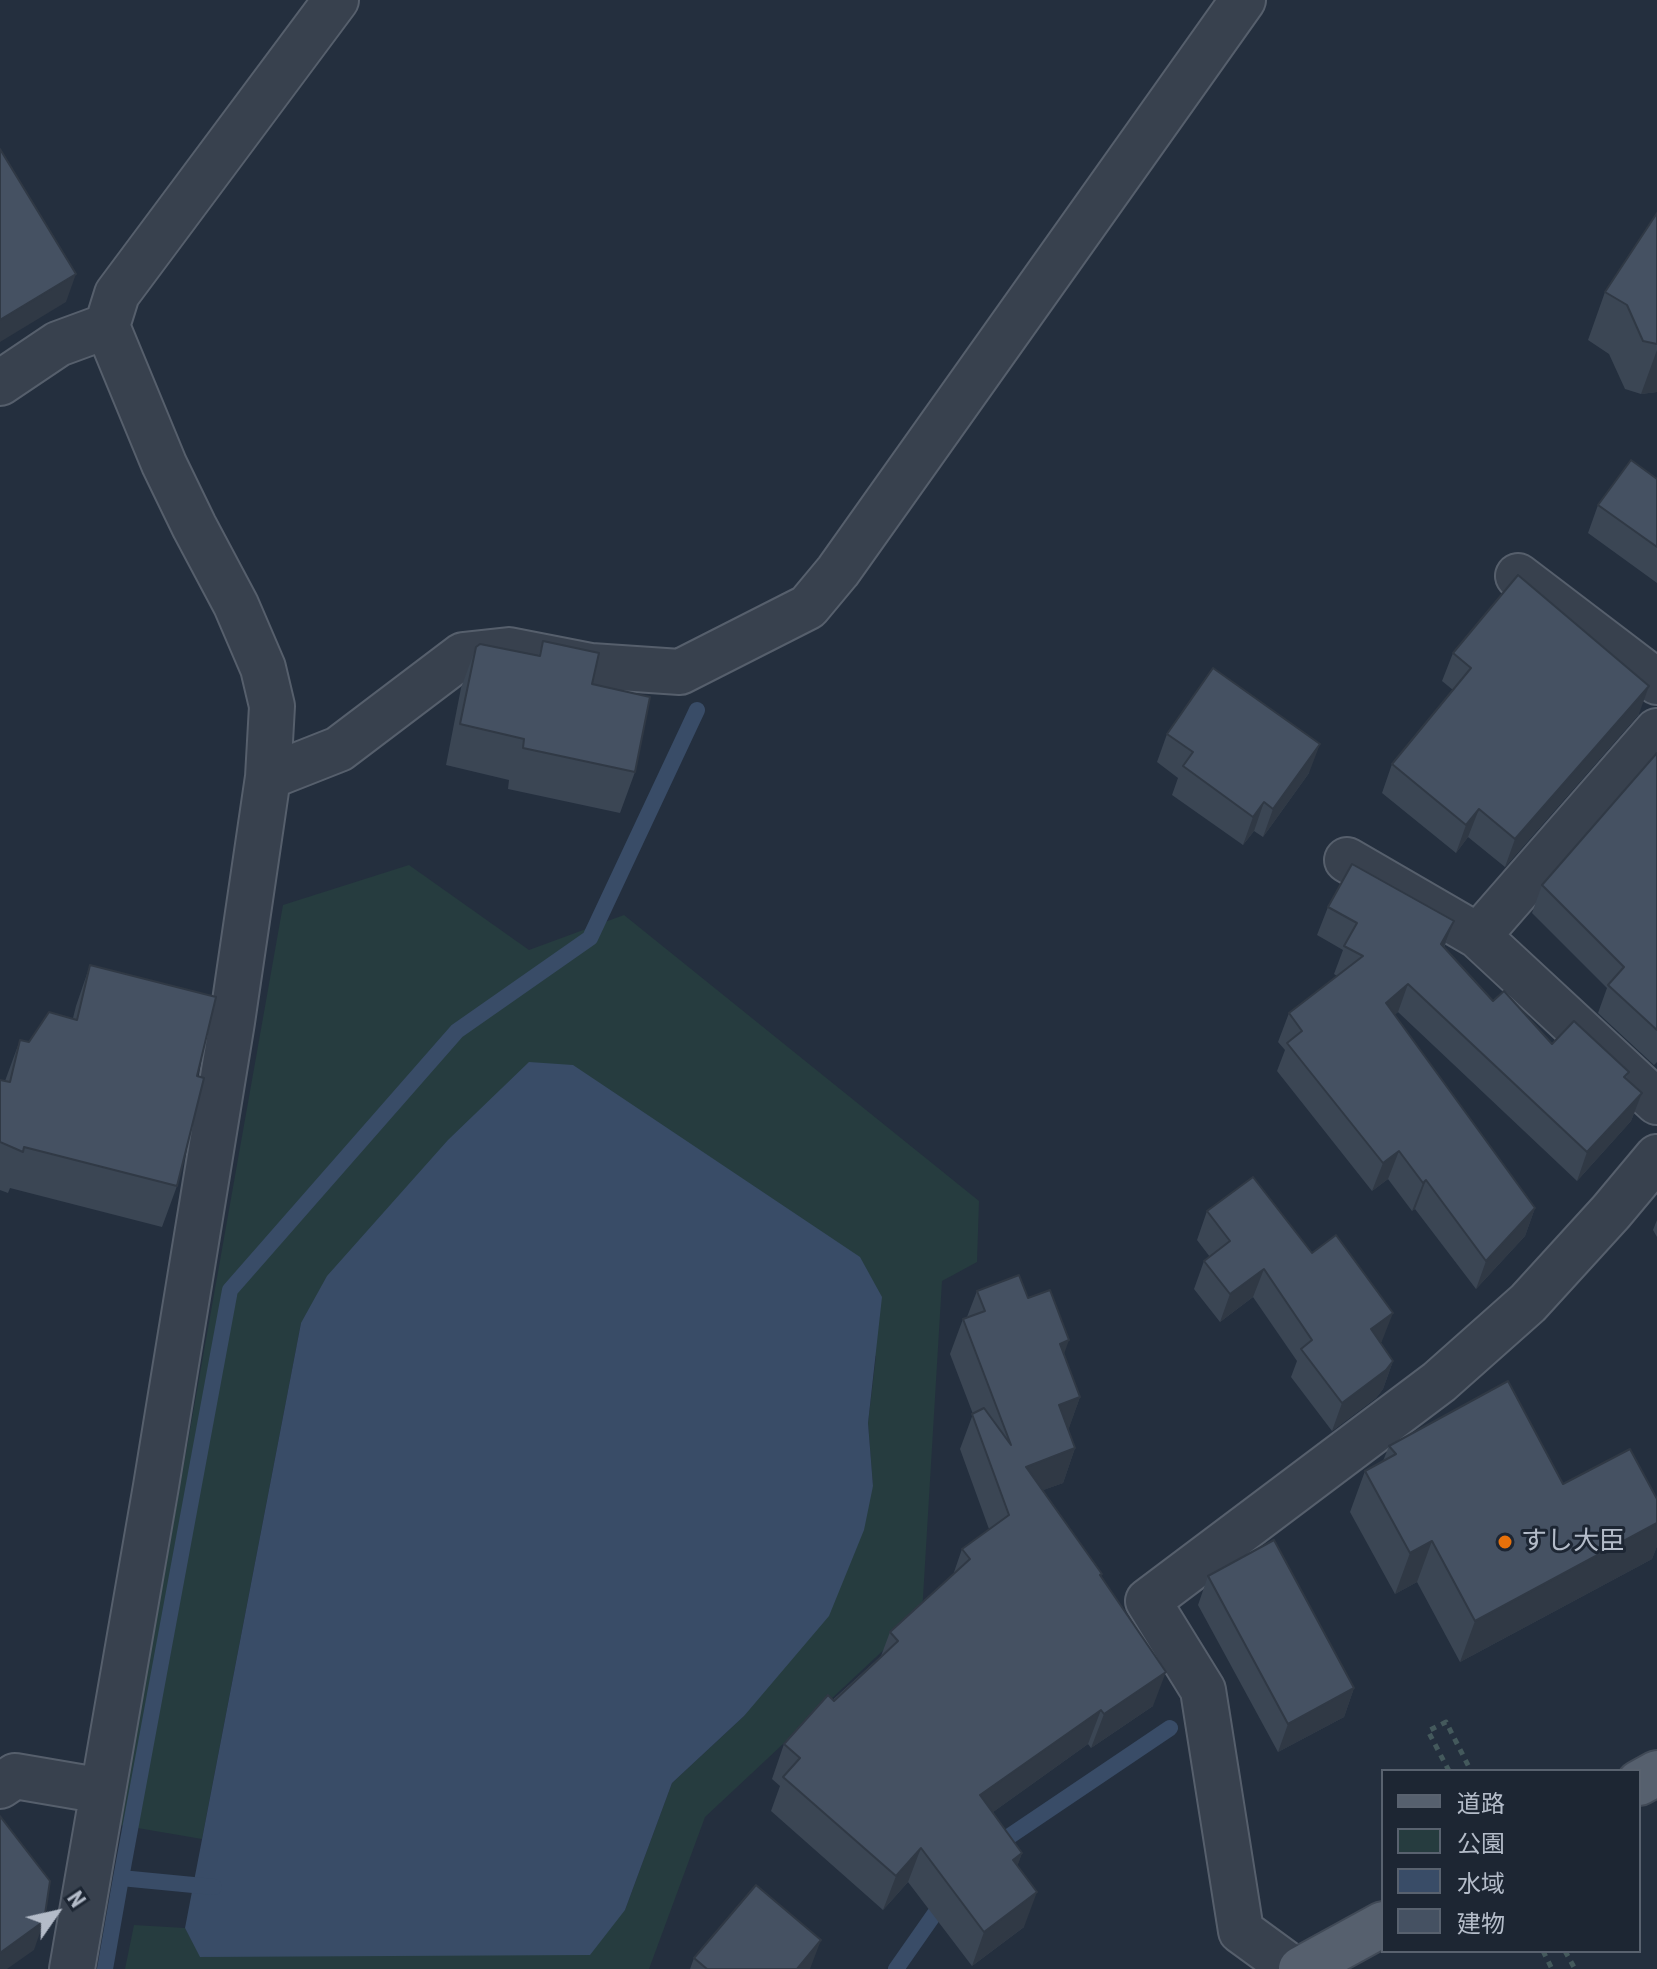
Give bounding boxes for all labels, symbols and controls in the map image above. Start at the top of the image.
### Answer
place label: すし大臣 [1521,1526,1625,1558]
marker: すし大臣 [1496,1533,1514,1551]
legend [1381,1769,1641,1953]
text: 道路 [1457,1790,1505,1818]
text: 公園 [1457,1830,1505,1858]
text: 水域 [1457,1870,1505,1898]
north arrow [16,1873,96,1953]
text: N [62,1887,90,1912]
text: 建物 [1457,1910,1505,1938]

